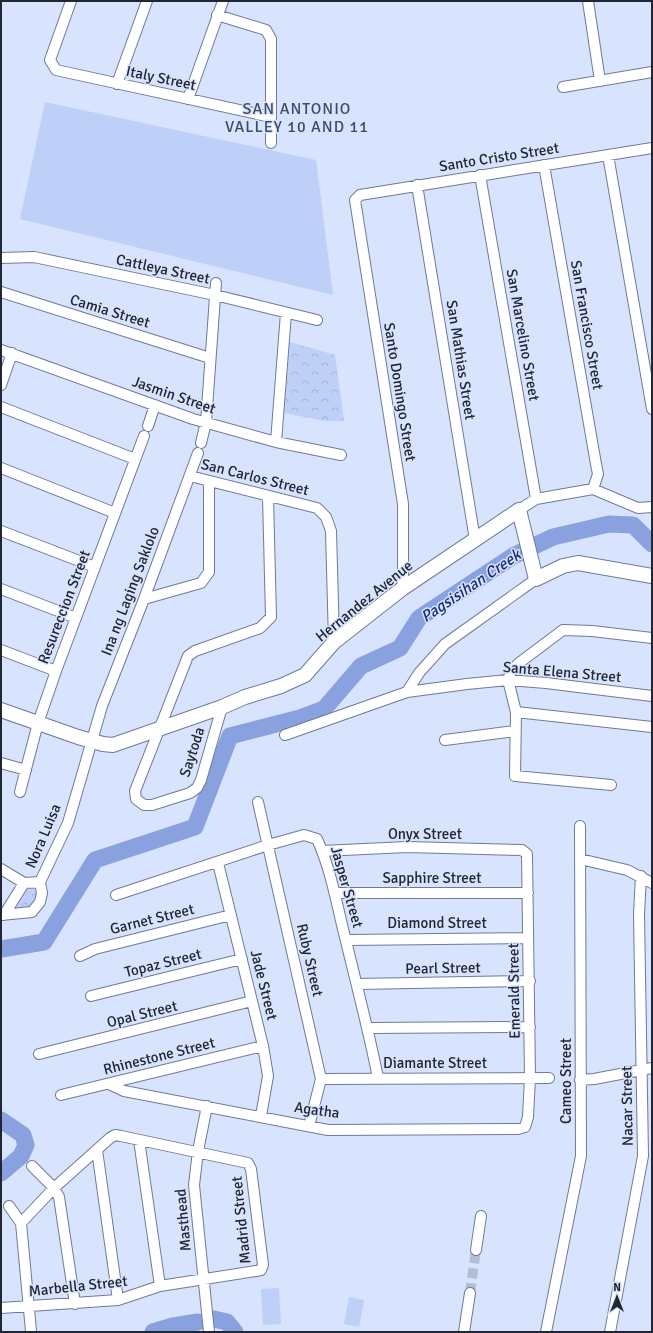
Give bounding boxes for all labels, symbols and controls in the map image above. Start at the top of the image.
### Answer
street label: Italy Street [124,62,198,94]
district label: SAN ANTONIO VALLEY 10 AND 11 [225,99,369,137]
street label: Santo Cristo Street [438,139,560,175]
street label: Cattleya Street [115,250,211,288]
street label: San Francisco Street [567,259,607,391]
street label: San Marcelino Street [503,268,543,402]
street label: Camia Street [68,290,152,332]
street label: San Mathias Street [443,299,479,421]
street label: Santo Domingo Street [380,321,420,463]
street label: Jasmin Street [130,372,218,418]
street label: San Carlos Street [199,455,311,499]
street label: Ina ng Laging Saklolo [97,524,163,658]
water label: Pagsisihan Creek [417,544,526,627]
street label: Resureccion Street [34,548,94,666]
street label: Hernandez Avenue [312,556,416,646]
street label: Santa Elena Street [502,658,622,686]
street label: Saytoda [175,725,209,779]
street label: Nora Luisa [21,801,65,871]
street label: Onyx Street [388,825,462,843]
street label: Jasper Street [327,844,367,930]
street label: Sapphire Street [382,869,482,887]
street label: Garnet Street [108,900,196,938]
street label: Diamond Street [387,914,487,932]
street label: Ruby Street [293,922,327,998]
street label: Emerald Street [504,943,524,1039]
street label: Topaz Street [123,945,203,981]
street label: Jade Street [247,948,281,1022]
street label: Pearl Street [405,958,481,978]
street label: Opal Street [105,997,179,1031]
street label: Rhinestone Street [101,1033,217,1079]
street label: Cameo Street [557,1038,575,1124]
street label: Diamante Street [383,1054,487,1072]
street label: Nacar Street [617,1066,637,1146]
street label: Agatha [293,1098,341,1122]
street label: Madrid Street [227,1175,255,1265]
street label: Masthead [171,1188,195,1252]
street label: Marbella Street [28,1272,128,1300]
north arrow [597,1277,637,1317]
text: N [613,1281,621,1294]

